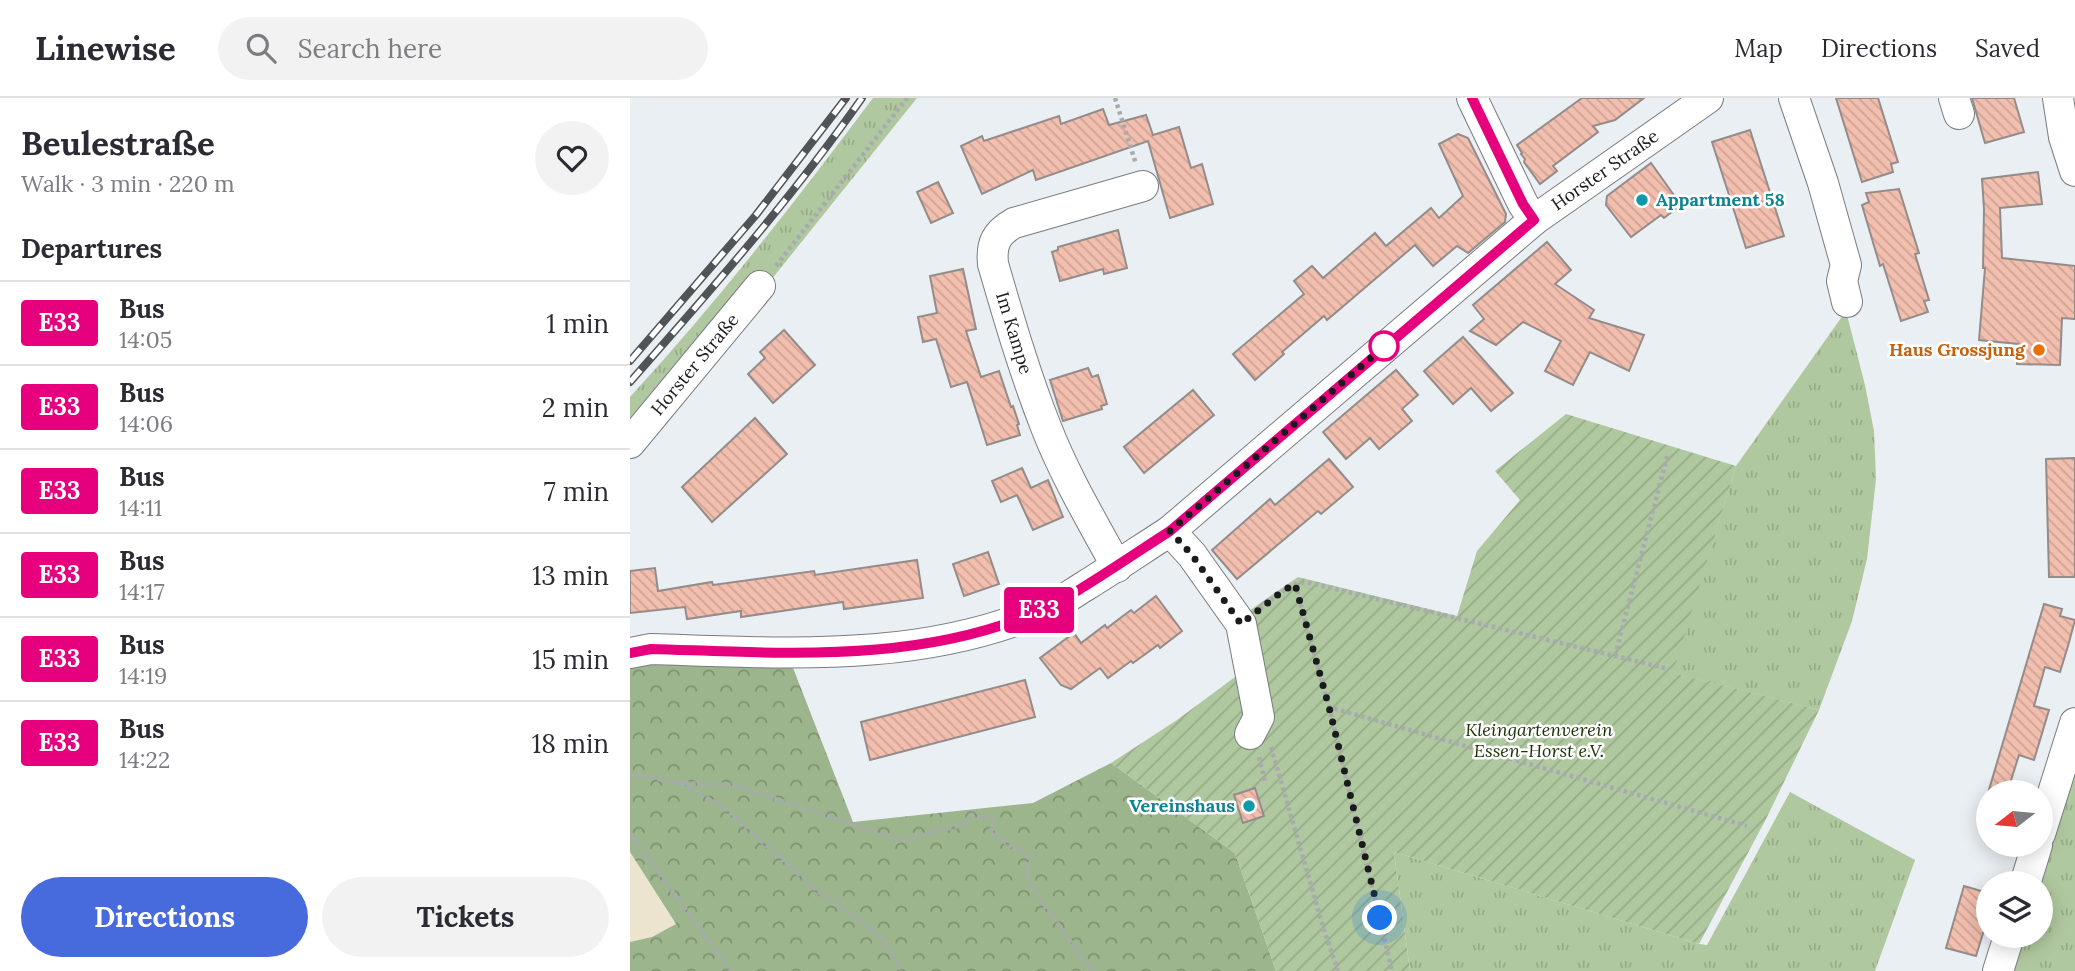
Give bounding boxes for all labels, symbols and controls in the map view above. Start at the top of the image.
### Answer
search box [218,17,708,80]
text: Linewise [35,27,176,69]
icon: search [242,29,280,67]
text: Search here [298,32,442,65]
text: Map [1734,33,1783,64]
text: Directions [1821,33,1937,64]
text: Saved [1975,33,2040,64]
button: heart [535,121,609,195]
text: Beulestraße [21,122,215,164]
street label: Horster Straße [1547,124,1663,215]
text: Walk · 3 min · 220 m [21,169,235,198]
place label: Appartment 58 [1656,188,1785,211]
marker: Appartment 58 [1634,192,1650,208]
text: Departures [21,232,162,265]
street label: Im Kampe [991,289,1038,377]
text: Bus [119,292,165,325]
text: E33 [39,307,80,338]
text: 1 min [546,307,609,340]
street label: Horster Straße [646,308,744,420]
text: 14:05 [119,325,172,354]
unlabelled marker [1369,331,1399,361]
place label: Haus Grossjung [1889,338,2026,361]
marker: Haus Grossjung [2031,342,2047,358]
text: Bus [119,376,165,409]
text: E33 [39,391,80,422]
text: 2 min [542,391,609,424]
text: 14:06 [119,409,173,438]
text: Bus [119,460,165,493]
text: E33 [39,475,80,506]
text: 7 min [544,475,609,508]
text: 14:11 [119,493,162,522]
text: Bus [119,544,165,577]
text: E33 [39,559,80,590]
text: 13 min [532,559,609,592]
text: 14:17 [119,577,165,606]
line badge: E33 [999,587,1079,633]
text: E33 [1018,594,1060,625]
text: Bus [119,628,165,661]
text: E33 [39,643,80,674]
text: 15 min [532,643,609,676]
text: 14:19 [119,661,167,690]
text: Bus [119,712,165,745]
park label: Kleingartenverein Essen-Horst e.V. [1465,718,1613,762]
text: E33 [39,727,80,758]
text: 18 min [532,727,609,760]
text: 14:22 [119,745,170,774]
north arrow [1976,780,2053,858]
map controls [1976,780,2053,948]
place label: Vereinshaus [1129,794,1235,817]
marker: Vereinshaus [1241,798,1257,814]
button: layers [1976,871,2053,948]
button: Directions [21,877,308,957]
button: Tickets [322,877,609,957]
your location [1362,900,1397,935]

